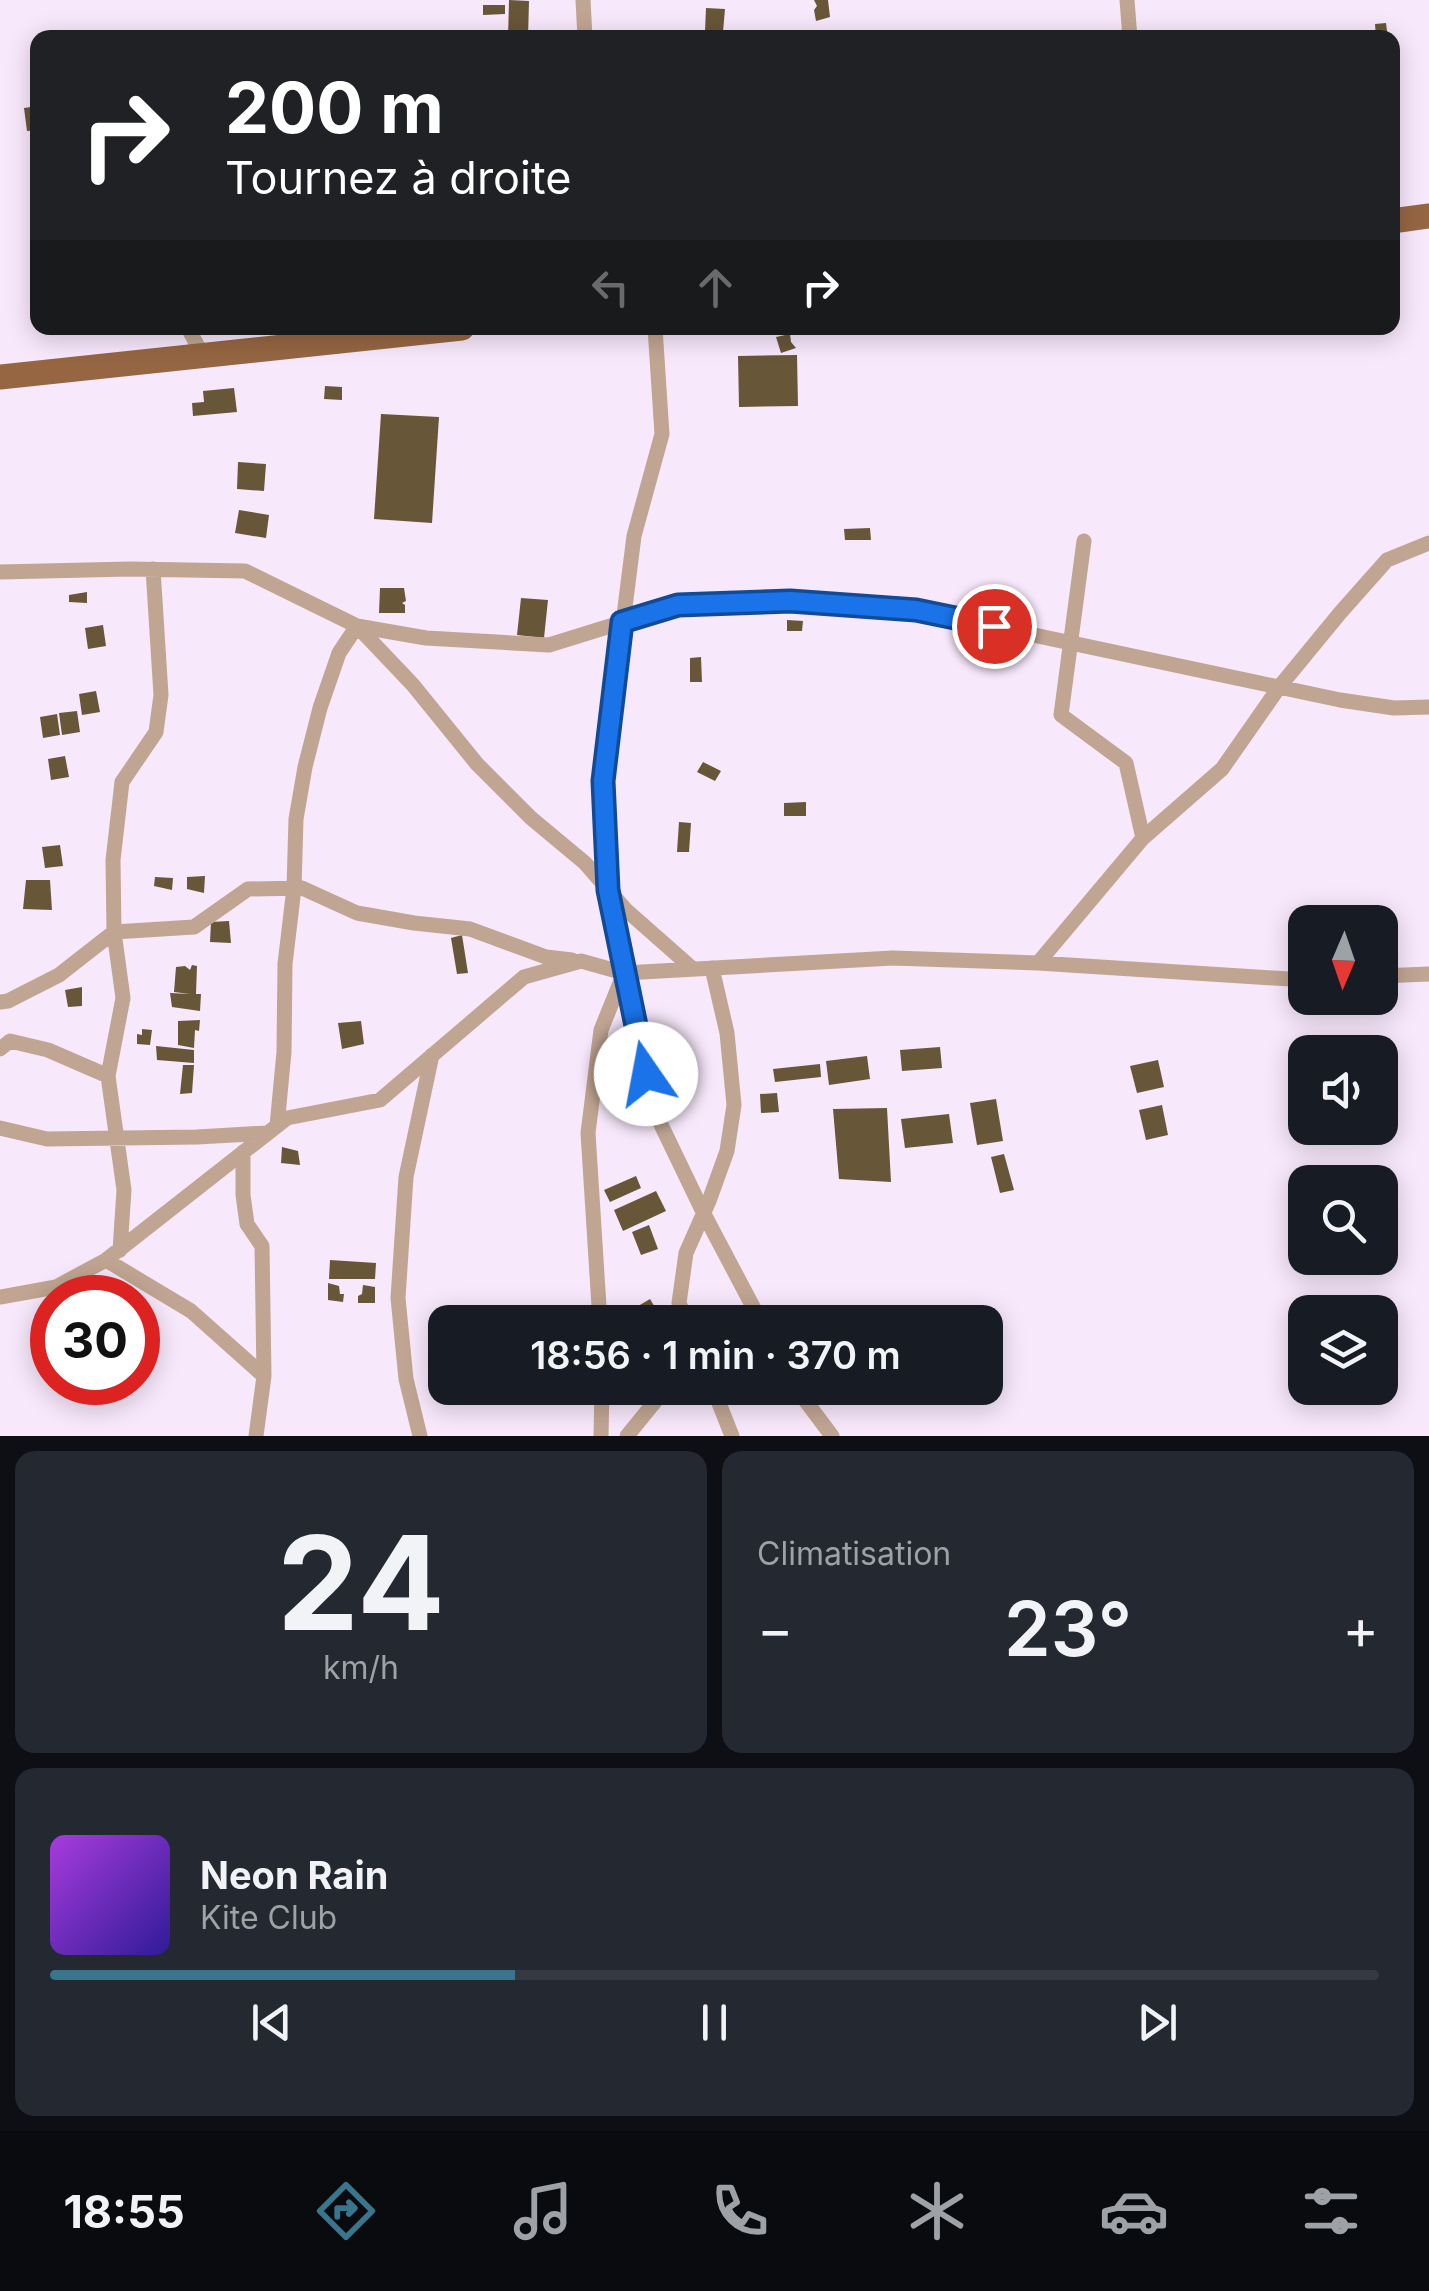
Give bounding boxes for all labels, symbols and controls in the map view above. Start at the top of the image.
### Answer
text: 200 m [225,65,444,150]
icon: right [60,70,190,200]
text: Tournez à droite [225,150,572,205]
icon: left [583,260,638,315]
icon: ahead [688,260,743,315]
icon: right [793,260,848,315]
pin [952,584,1037,669]
icon: arrive [967,599,1022,654]
north arrow [1288,905,1398,1015]
map controls [1288,905,1398,1405]
position arrow [594,1022,698,1126]
button: sound [1288,1035,1398,1145]
button: search [1288,1165,1398,1275]
speed limit sign: 30 [30,1275,160,1405]
button: layers [1288,1295,1398,1405]
text: 18:56 · 1 min · 370 m [530,1332,901,1378]
text: 24 [277,1504,445,1661]
text: Climatisation [757,1534,951,1573]
text: 23° [1004,1583,1132,1674]
text: − [757,1596,793,1662]
text: + [1343,1596,1379,1662]
text: km/h [323,1648,399,1687]
text: Neon Rain [200,1852,388,1898]
text: Kite Club [200,1898,337,1937]
icon: previous [244,1995,299,2050]
icon: pause [687,1995,742,2050]
icon: next [1130,1995,1185,2050]
icon: directions [311,2176,381,2246]
icon: music [508,2176,578,2246]
icon: phone [705,2176,775,2246]
icon: climate [902,2176,972,2246]
icon: car [1099,2176,1169,2246]
icon: filters [1296,2176,1366,2246]
text: 18:55 [63,2184,185,2239]

